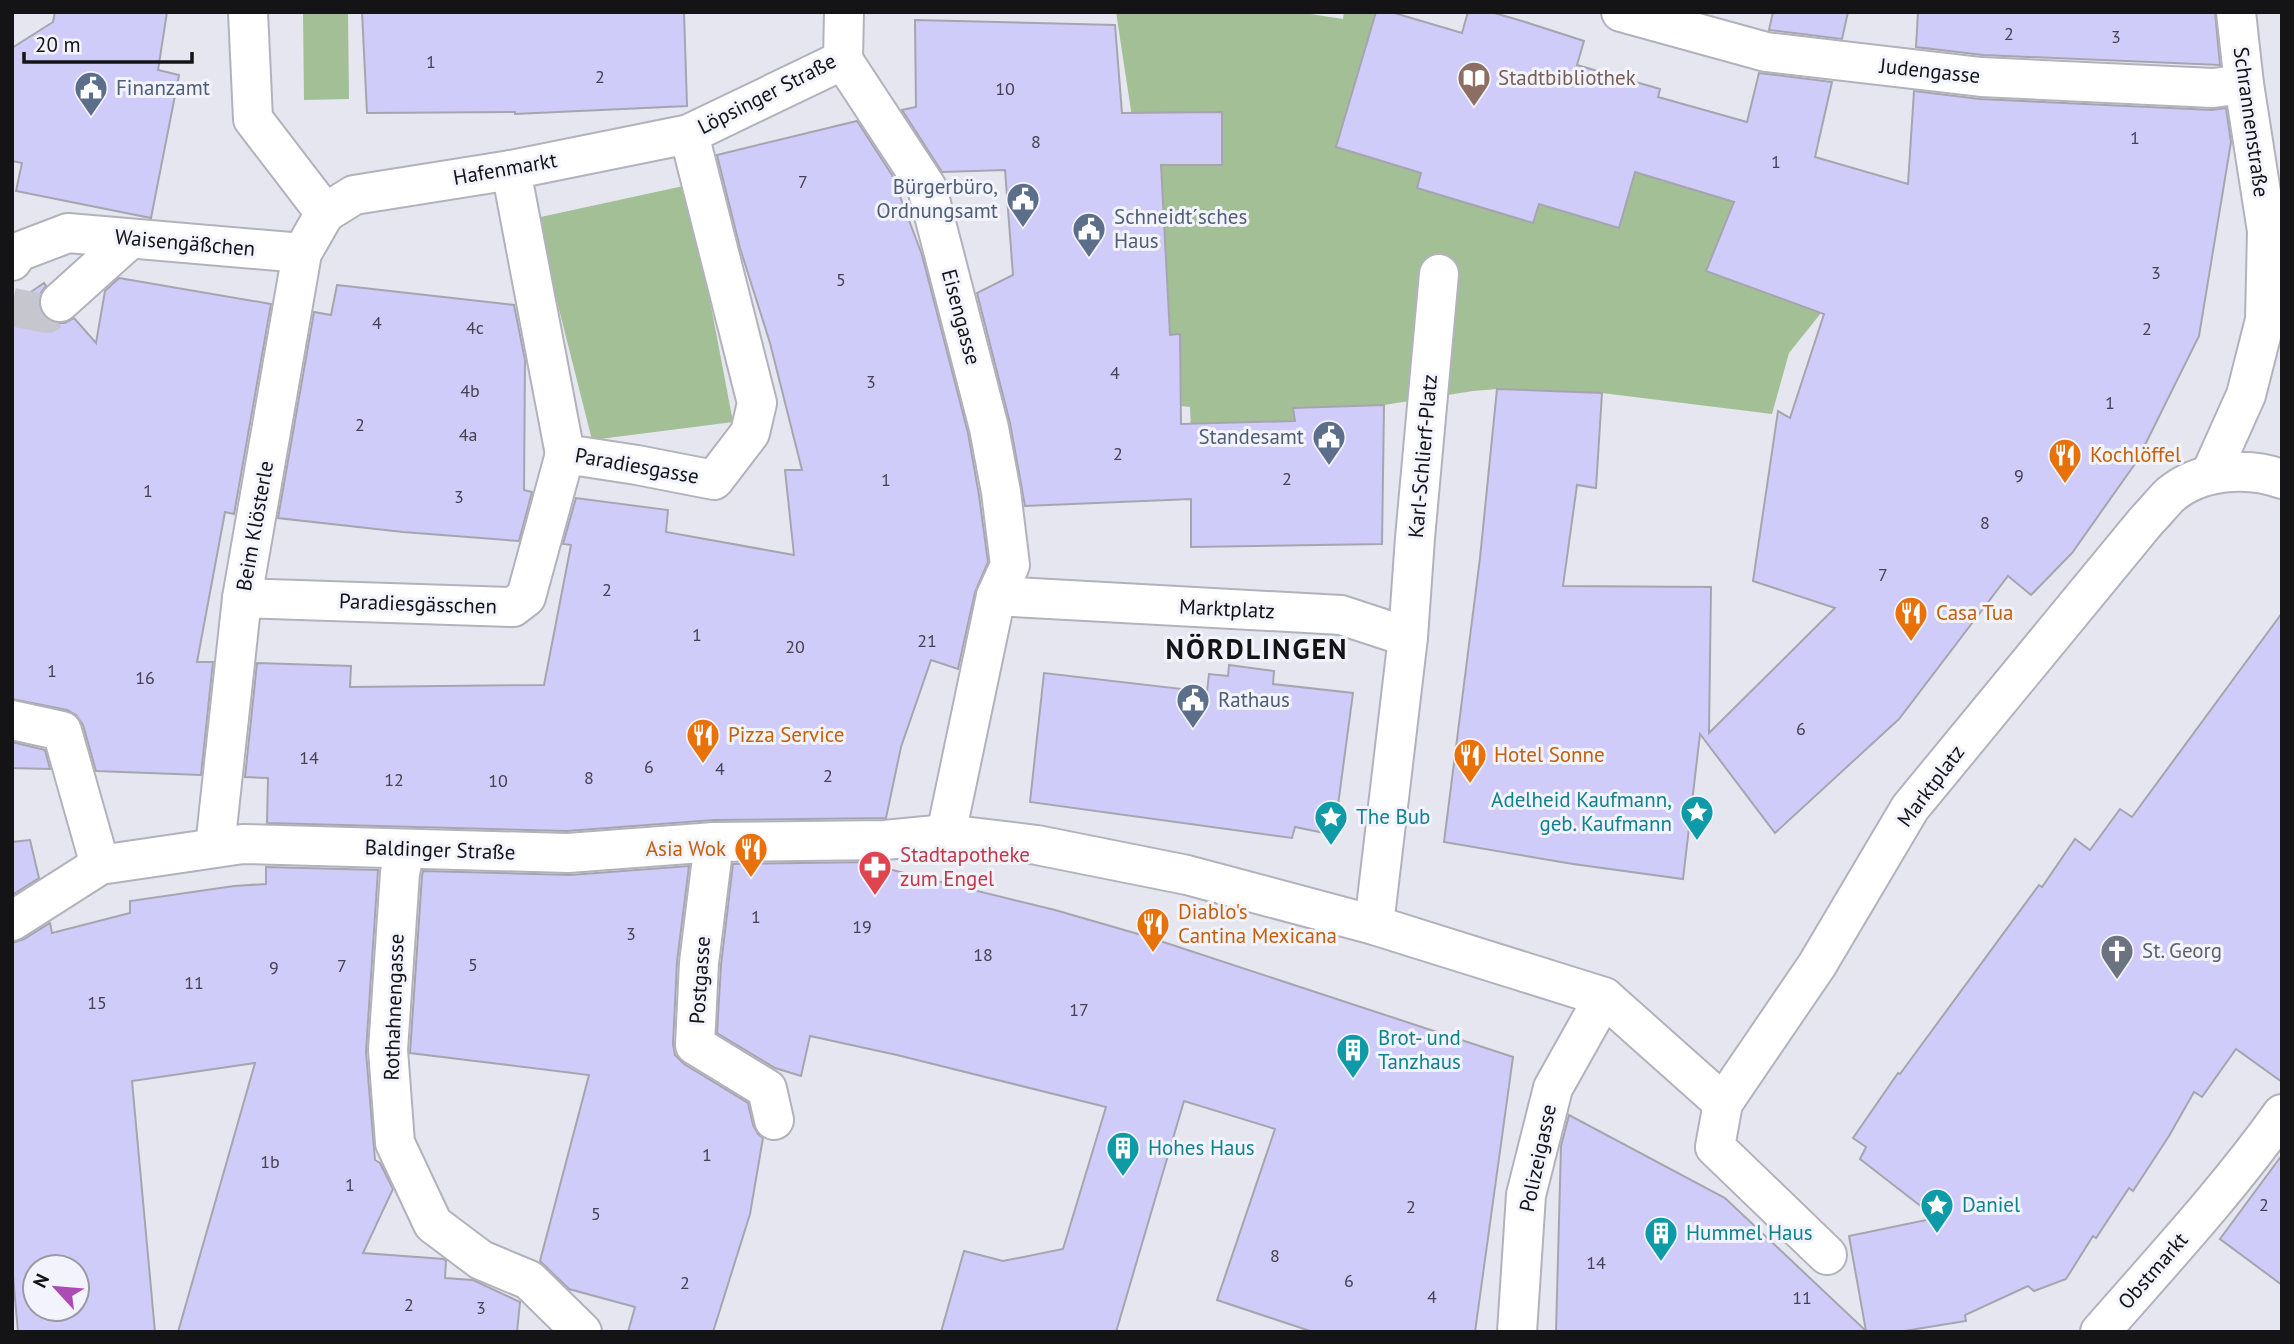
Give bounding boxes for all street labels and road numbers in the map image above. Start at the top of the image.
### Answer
street label: Schrannenstraße [2228,45,2275,199]
street label: Löpsinger Straße [693,47,841,140]
street label: Judengasse [1877,52,1982,89]
street label: Hafenmarkt [451,146,559,191]
street label: Waisengäßchen [114,223,256,262]
street label: Eisengasse [936,266,987,368]
street label: Karl-Schlierf-Platz [1402,373,1443,539]
street label: Paradiesgasse [573,441,701,490]
street label: Beim Klösterle [230,459,279,593]
street label: Paradiesgässchen [339,587,497,620]
street label: Marktplatz [1179,593,1276,624]
street label: Marktplatz [1891,739,1970,832]
street label: Baldinger Straße [364,833,516,866]
street label: Rothahnengasse [377,933,410,1081]
street label: Postgasse [683,935,716,1025]
street label: Polizeigasse [1513,1102,1562,1214]
street label: Obstmarkt [2112,1227,2193,1315]

